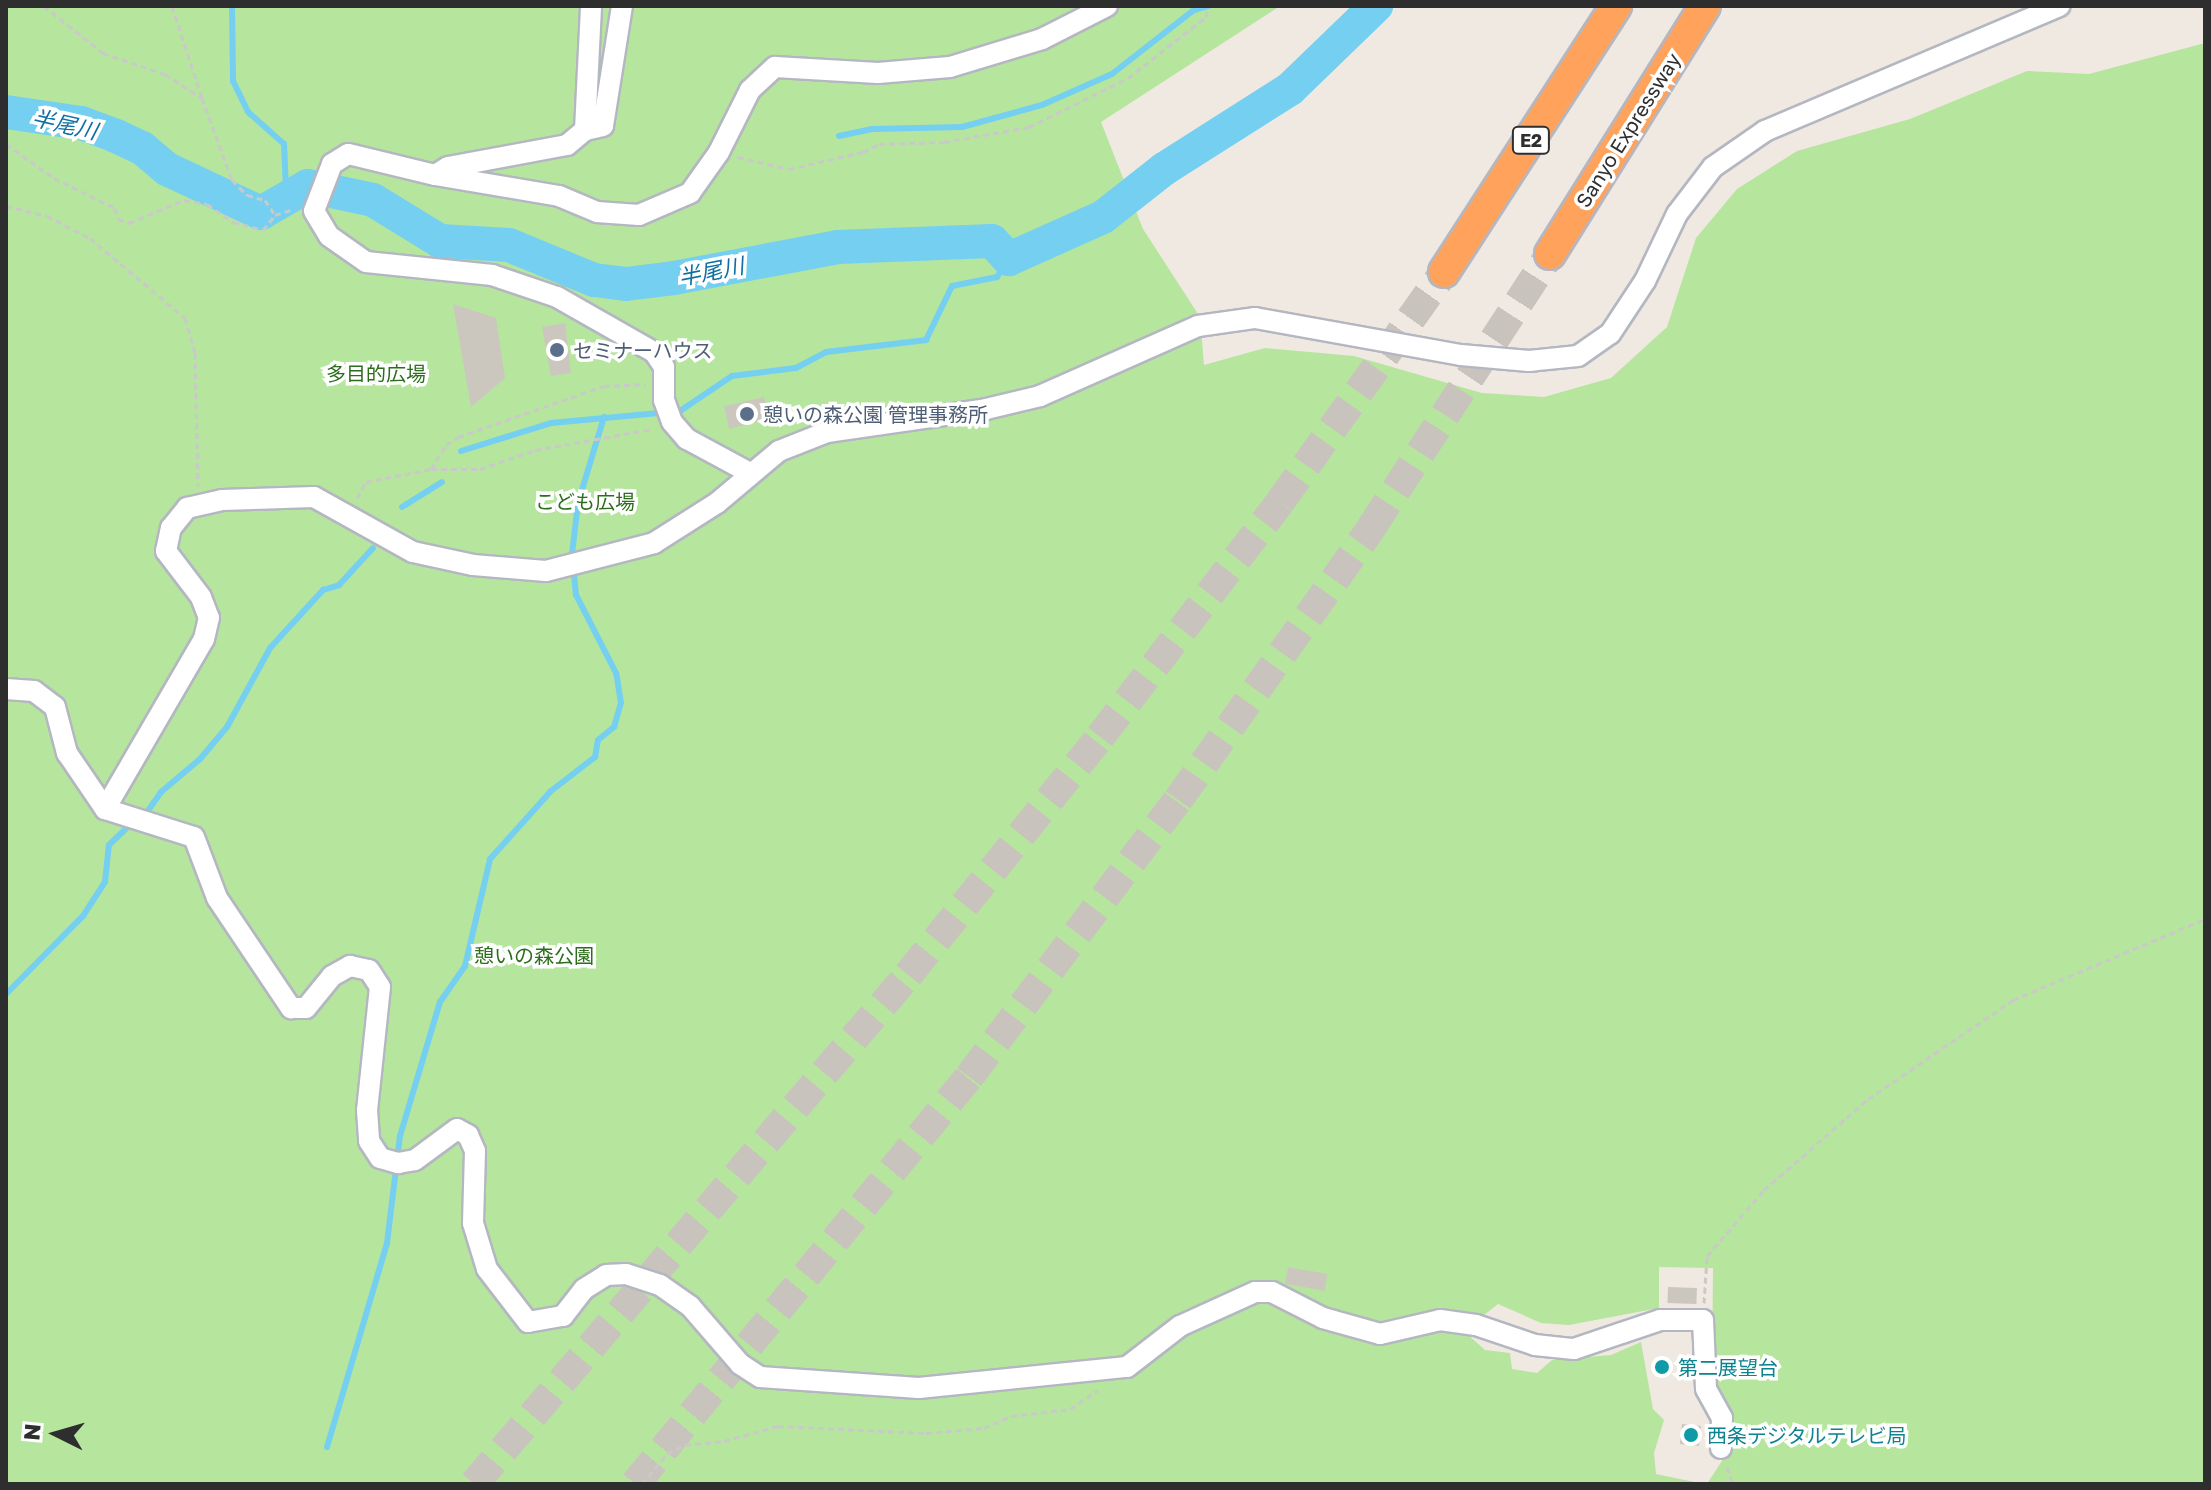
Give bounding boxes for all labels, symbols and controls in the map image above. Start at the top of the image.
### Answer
street label: Sanyo Expressway [1571,48,1685,212]
water label: 半尾川 [30,104,100,144]
road number: E2 [1511,126,1551,154]
water label: 半尾川 [676,252,746,290]
place label: セミナーハウス [573,338,713,362]
marker: セミナーハウス [548,341,566,359]
park label: 多目的広場 [326,361,426,385]
place label: 憩いの森公園 管理事務所 [763,402,988,426]
marker: 憩いの森公園 管理事務所 [738,405,756,423]
park label: こども広場 [535,489,635,513]
park label: 憩いの森公園 [474,943,594,967]
place label: 第二展望台 [1678,1355,1778,1379]
marker: 第二展望台 [1653,1358,1671,1376]
north arrow [16,1394,96,1474]
text: N [17,1422,46,1441]
place label: 西条デジタルテレビ局 [1707,1423,1907,1447]
marker: 西条デジタルテレビ局 [1682,1426,1700,1444]

